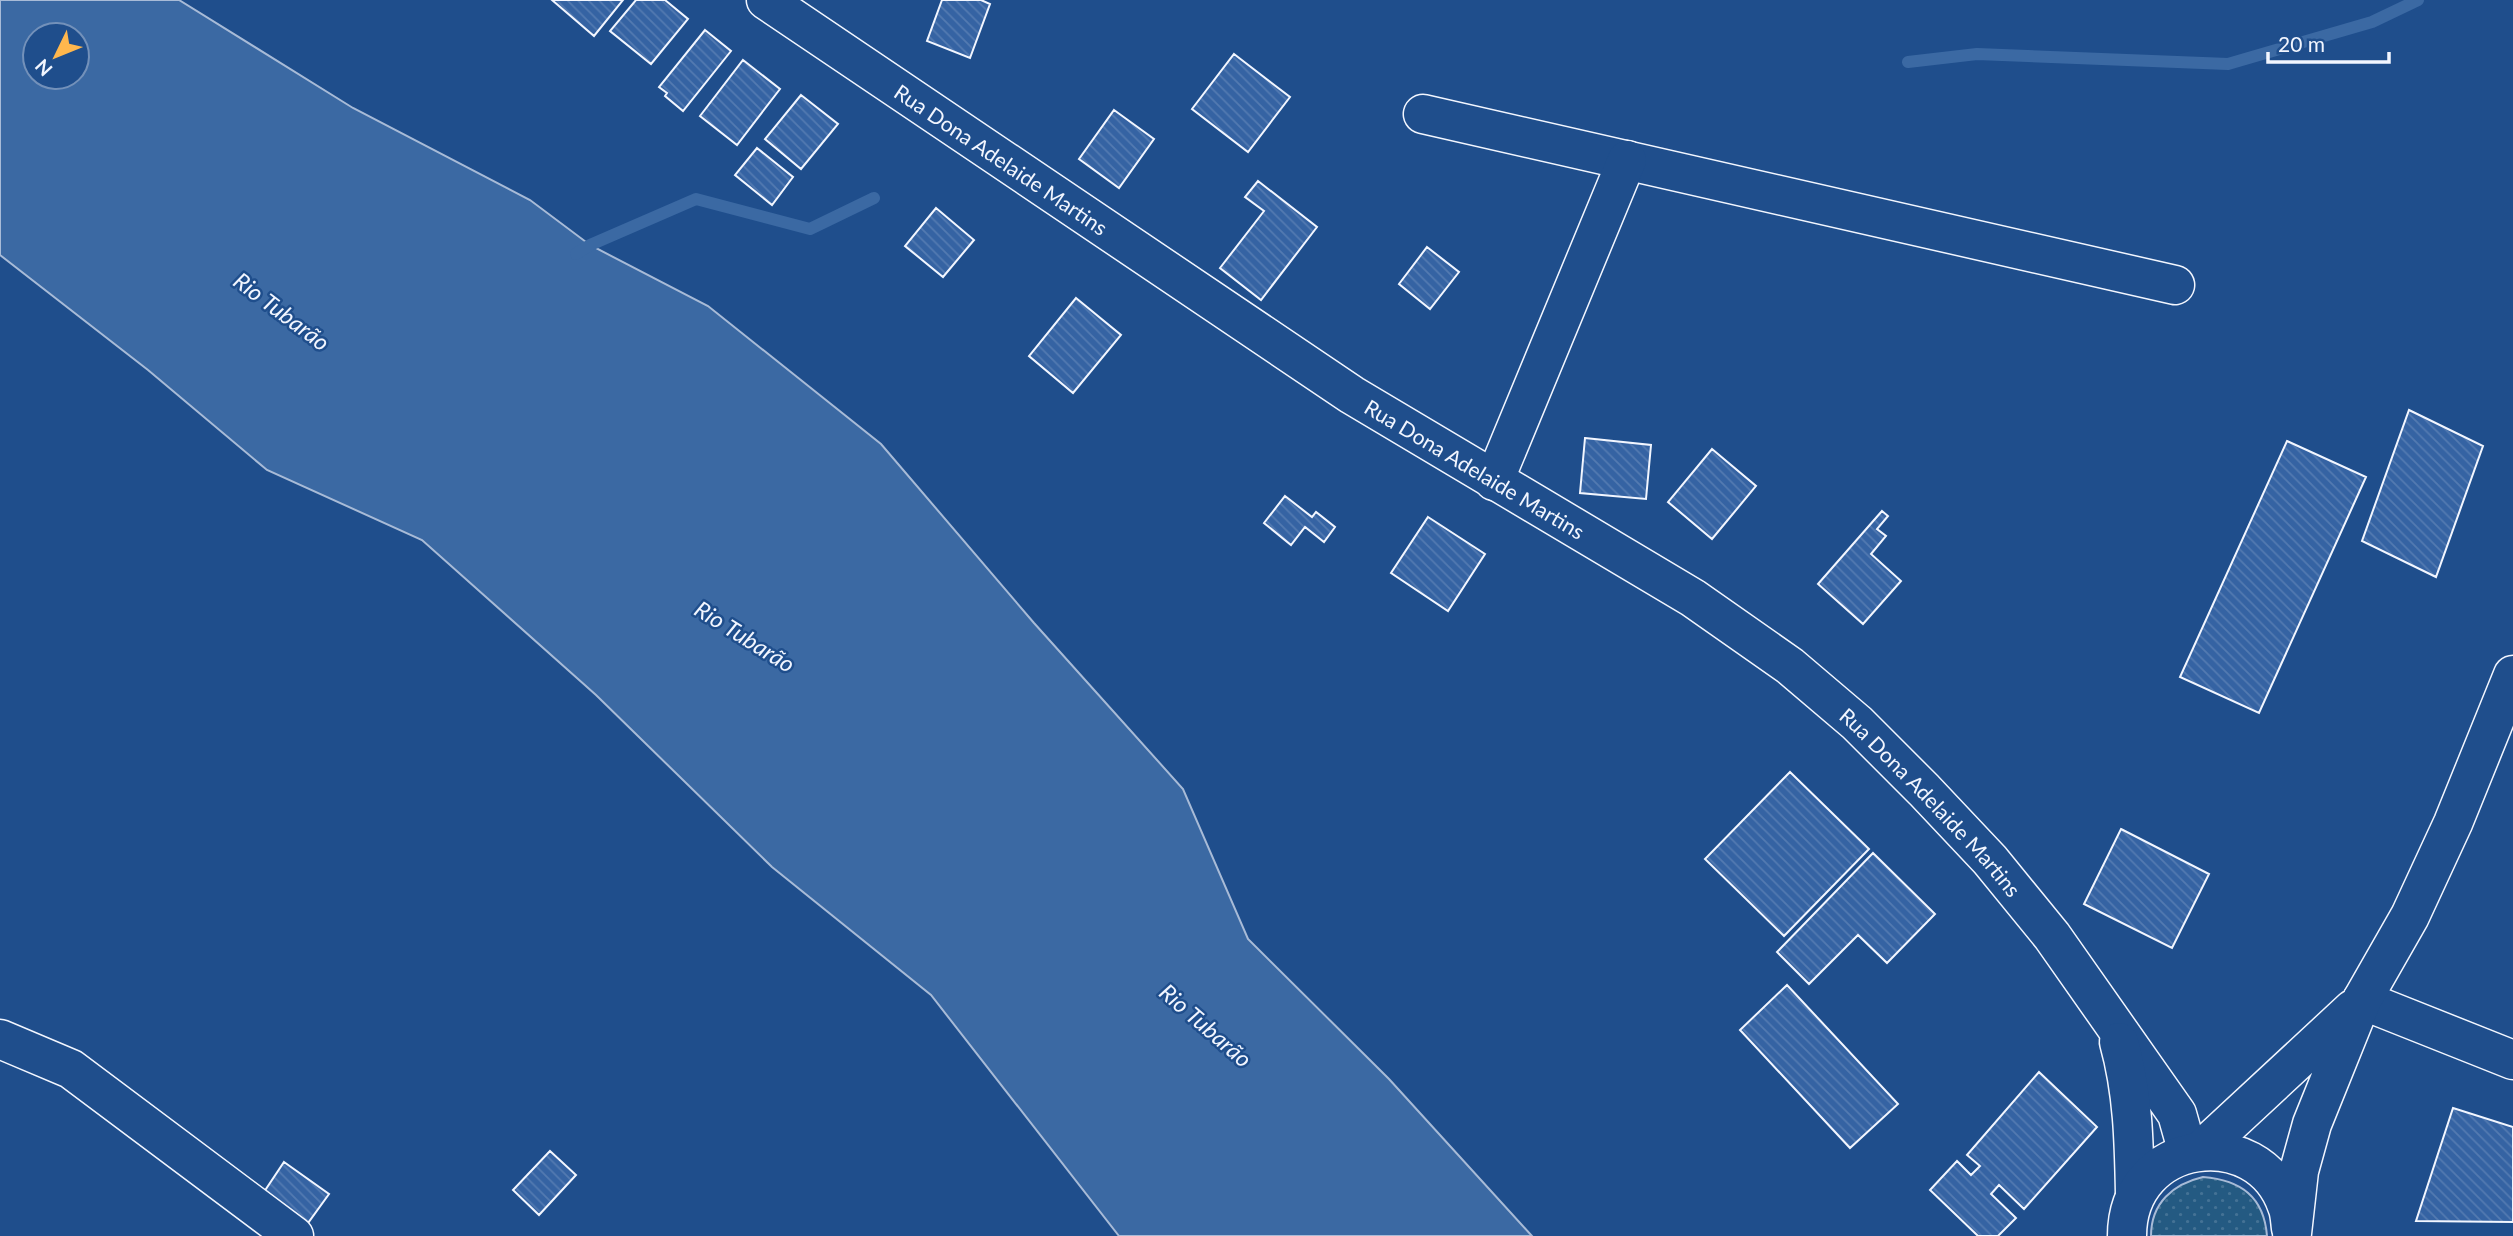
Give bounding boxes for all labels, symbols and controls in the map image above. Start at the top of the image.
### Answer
north arrow [21,21,91,91]
scale bar [2268,21,2389,65]
text: 20 m [2278,31,2325,56]
text: N [30,55,57,81]
street label: Rua Dona Adelaide Martins [890,78,1113,239]
water label: Rio Tubarão [229,266,335,356]
street label: Rua Dona Adelaide Martins [1361,393,1590,543]
water label: Rio Tubarão [690,594,800,678]
street label: Rua Dona Adelaide Martins [1835,702,2027,901]
water label: Rio Tubarão [1154,977,1258,1073]

